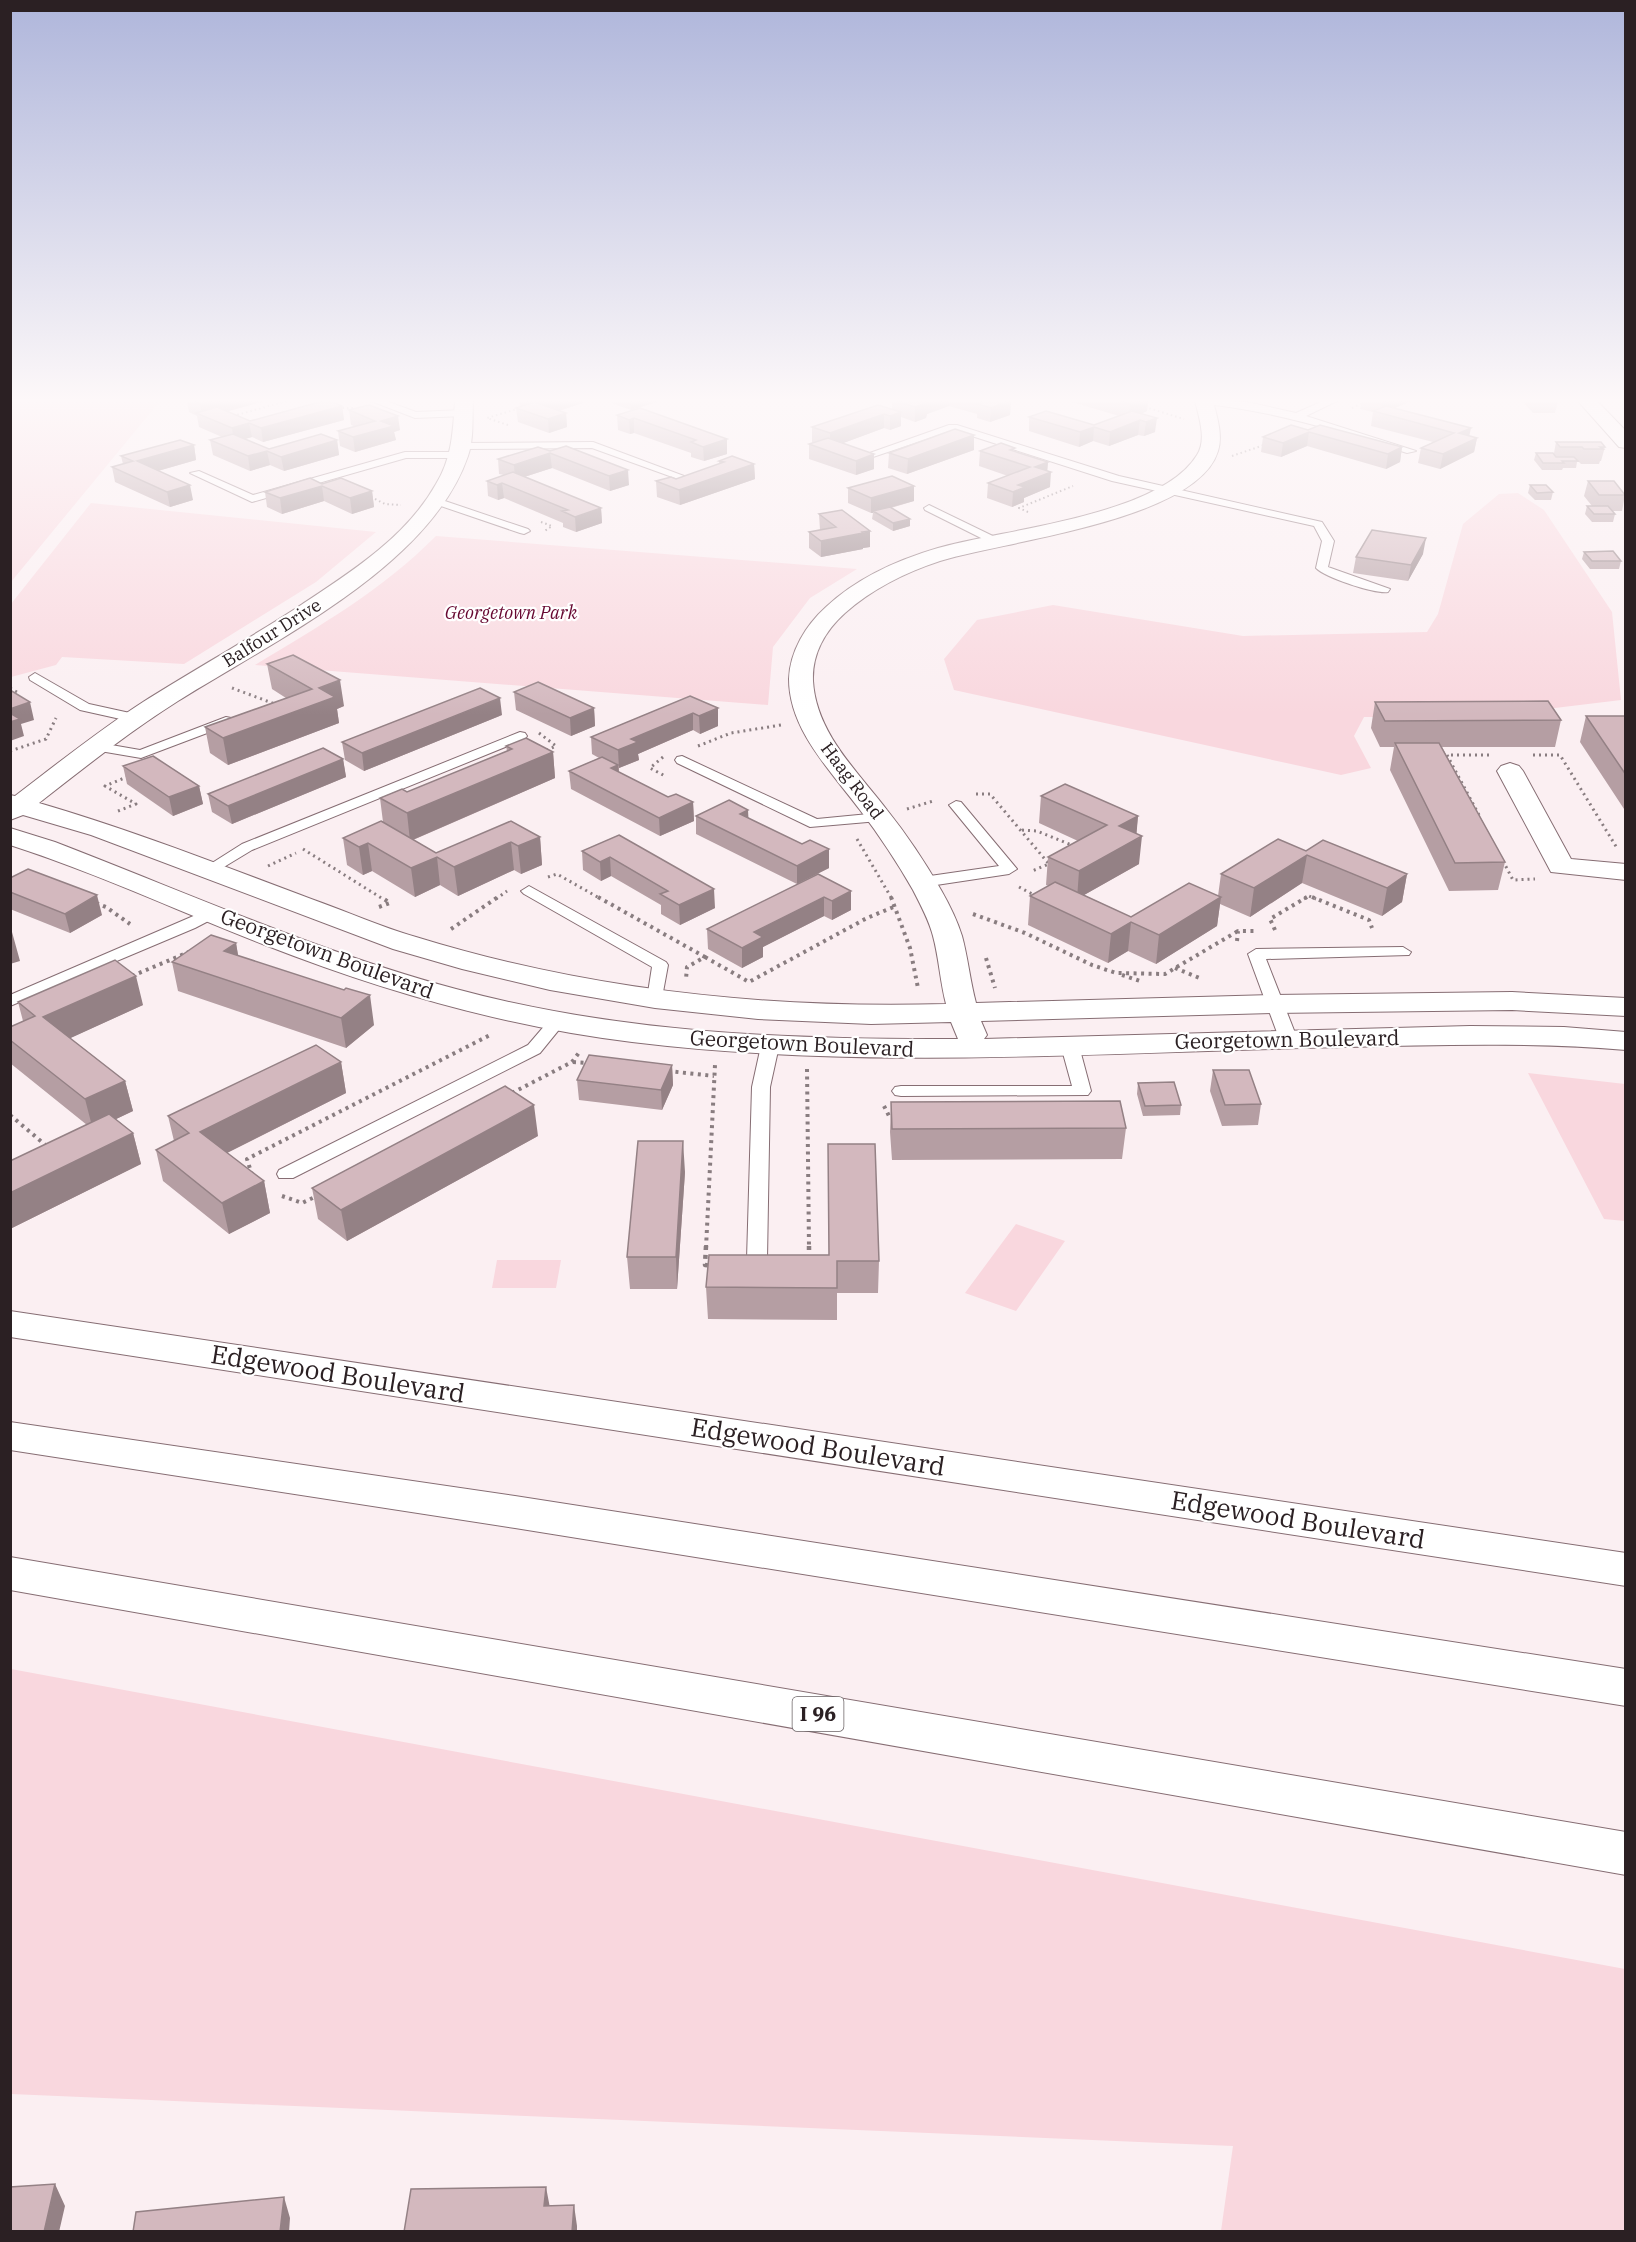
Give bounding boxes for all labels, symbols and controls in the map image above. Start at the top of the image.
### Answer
street label: Balfour Drive [218,593,325,672]
park label: Georgetown Park [445,601,578,624]
street label: Haag Road [816,738,889,824]
street label: Georgetown Boulevard [217,901,438,1005]
street label: Georgetown Boulevard [689,1023,915,1063]
street label: Georgetown Boulevard [1174,1023,1400,1055]
street label: Edgewood Boulevard [209,1336,468,1410]
street label: Edgewood Boulevard [689,1409,948,1483]
street label: Edgewood Boulevard [1169,1482,1428,1556]
road number: I 96 [792,1697,844,1731]

